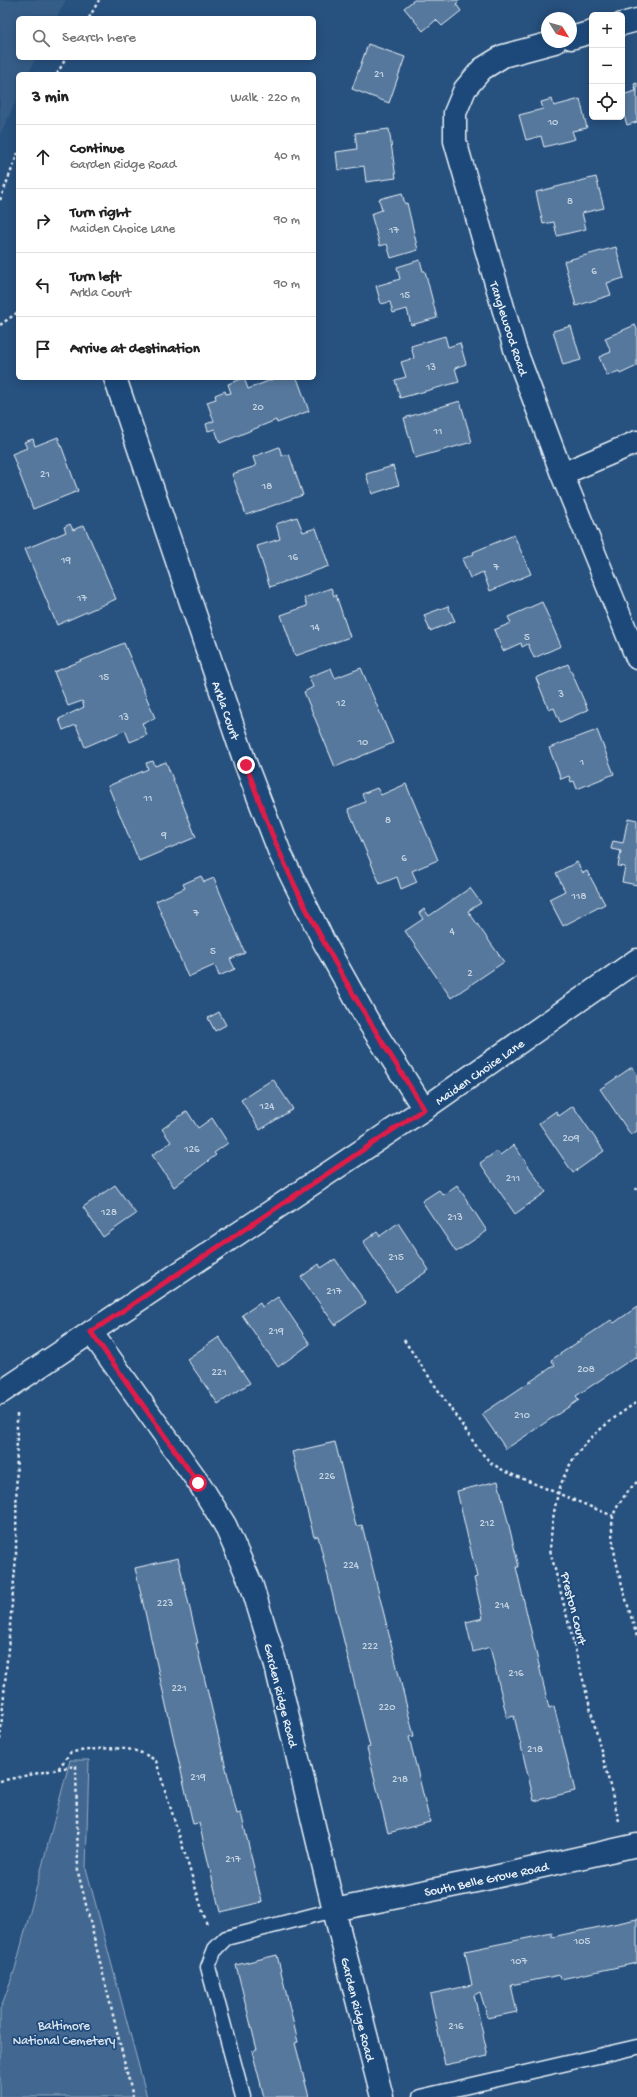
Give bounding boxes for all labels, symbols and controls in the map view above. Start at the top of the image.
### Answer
north arrow [541,12,577,48]
map controls [589,12,625,120]
button: + [589,12,625,48]
search box [16,16,316,60]
icon: search [30,27,52,49]
text: Search here [62,29,136,47]
button: − [589,48,625,84]
house number: 21 [374,69,384,81]
button: locate [589,84,625,120]
text: 3 min [32,88,69,108]
text: Walk · 220 m [230,91,300,106]
house number: 10 [547,117,558,129]
text: Continue [70,140,124,158]
icon: ahead [32,146,54,168]
text: 40 m [274,149,300,164]
text: Garden Ridge Road [70,158,176,173]
house number: 8 [567,196,573,208]
text: Turn right [70,204,130,222]
icon: right [32,210,54,232]
text: 90 m [274,213,300,228]
text: Maiden Choice Lane [70,222,175,237]
house number: 17 [388,225,399,237]
house number: 6 [591,266,597,278]
text: Turn left [70,268,121,286]
icon: left [32,274,54,296]
text: 90 m [274,277,300,292]
street label: Tanglewood Road [485,279,530,379]
text: Arkla Court [70,286,131,301]
house number: 15 [399,290,410,302]
icon: arrive [32,338,54,360]
text: Arrive at destination [70,340,200,358]
house number: 13 [425,362,436,374]
house number: 20 [252,402,264,414]
house number: 11 [433,426,442,438]
house number: 21 [40,469,50,481]
house number: 18 [261,481,272,493]
house number: 16 [287,552,298,564]
house number: 19 [60,555,71,567]
house number: 7 [492,562,499,574]
house number: 17 [76,593,87,605]
house number: 14 [309,622,321,634]
house number: 5 [524,632,530,644]
house number: 15 [98,672,109,684]
street label: Arkla Court [208,680,242,744]
house number: 3 [557,689,564,701]
house number: 12 [335,698,347,710]
house number: 13 [118,712,129,724]
house number: 10 [357,737,368,749]
route end [237,756,255,774]
house number: 1 [579,757,584,769]
house number: 11 [143,793,152,805]
house number: 8 [385,815,391,827]
house number: 9 [160,830,167,842]
house number: 6 [401,853,407,865]
house number: 118 [571,891,586,903]
house number: 7 [192,908,199,920]
house number: 4 [449,926,455,938]
house number: 5 [210,946,216,958]
house number: 2 [467,968,473,980]
street label: Maiden Choice Lane [433,1037,528,1109]
house number: 124 [258,1101,275,1113]
house number: 209 [562,1133,580,1145]
house number: 126 [183,1144,200,1156]
house number: 211 [506,1173,520,1185]
house number: 128 [100,1207,117,1219]
house number: 213 [447,1212,463,1224]
house number: 215 [388,1252,404,1264]
house number: 217 [326,1286,342,1298]
house number: 219 [268,1326,284,1338]
house number: 208 [577,1364,595,1376]
house number: 221 [211,1367,227,1379]
house number: 210 [514,1410,530,1422]
house number: 226 [319,1471,336,1483]
route start [189,1474,207,1492]
house number: 212 [479,1518,495,1530]
house number: 224 [343,1560,360,1572]
street label: Preston Court [556,1570,589,1648]
house number: 223 [157,1598,174,1610]
house number: 214 [494,1600,510,1612]
house number: 222 [362,1641,379,1653]
street label: Garden Ridge Road [259,1642,300,1750]
house number: 216 [508,1668,524,1680]
house number: 221 [171,1683,187,1695]
house number: 220 [378,1702,396,1714]
house number: 218 [527,1744,543,1756]
house number: 219 [190,1772,206,1784]
house number: 218 [392,1774,408,1786]
house number: 217 [225,1854,241,1866]
street label: South Belle Grove Road [423,1860,551,1901]
house number: 105 [573,1936,590,1948]
street label: Garden Ridge Road [336,1956,377,2064]
house number: 107 [510,1956,527,1968]
park label: Baltimore National Cemetery [13,2019,116,2049]
house number: 216 [448,2021,464,2033]

